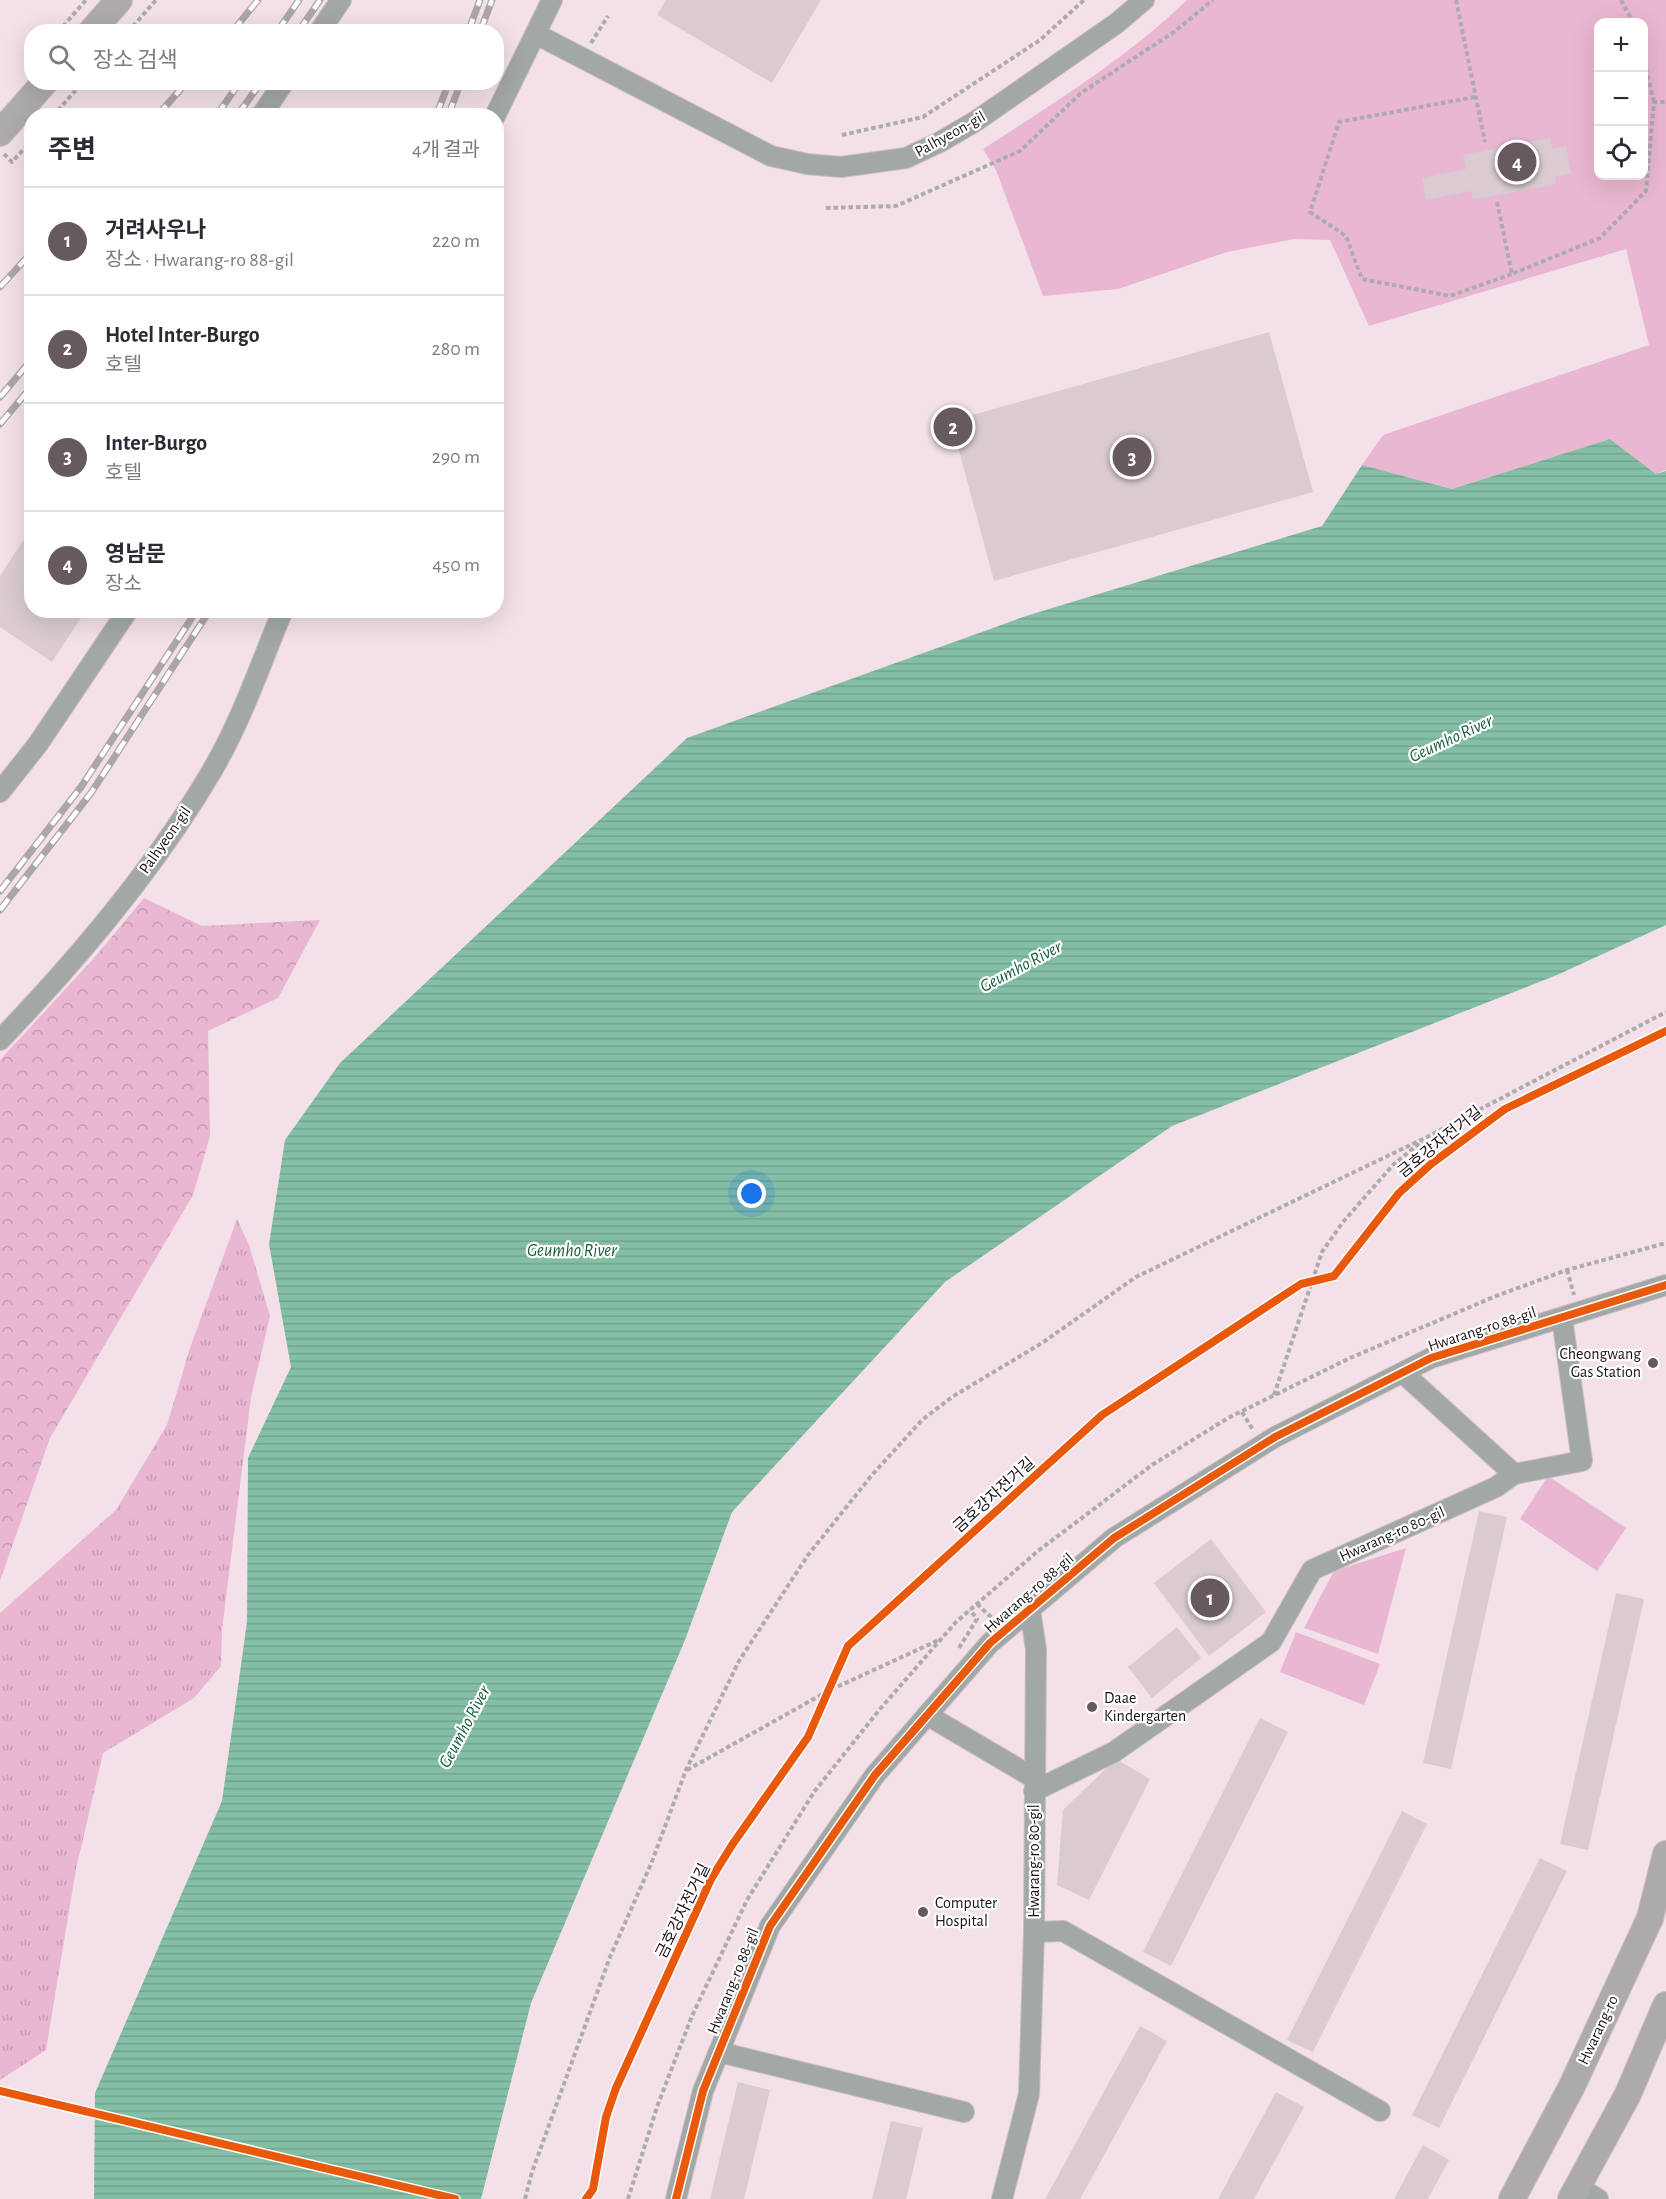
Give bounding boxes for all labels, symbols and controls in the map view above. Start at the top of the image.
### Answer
map controls [1594,18,1648,180]
button: + [1594,18,1648,72]
search box [24,24,504,90]
icon: search [45,41,78,74]
text: 장소 검색 [93,49,178,71]
button: − [1594,72,1648,126]
street label: Palhyeon-gil [912,108,988,161]
button: locate [1594,126,1648,180]
text: 주변 [48,137,96,163]
text: 4개 결과 [412,140,480,160]
pin: 4 [1498,140,1537,184]
text: 거려사우나 [105,219,206,241]
text: 1 [64,231,71,251]
text: 220 m [432,231,480,251]
text: 장소 · Hwarang-ro 88-gil [105,250,294,270]
text: Hotel Inter-Burgo [105,324,260,346]
text: 2 [63,339,72,359]
text: 280 m [432,339,480,359]
text: 호텔 [105,355,142,375]
pin: 2 [934,404,972,450]
text: Inter-Burgo [105,432,207,454]
pin: 3 [1112,434,1152,480]
text: 3 [63,447,72,467]
text: 290 m [432,447,480,467]
text: 호텔 [105,463,142,483]
text: 영남문 [105,543,166,565]
text: 4 [62,555,73,575]
text: 450 m [432,555,480,575]
text: 장소 [105,574,142,594]
water label: Geumho River [1406,711,1497,766]
street label: Palhyeon-gil [136,804,195,877]
water label: Geumho River [977,937,1066,996]
street label: 금호강자전거길 [1395,1103,1485,1181]
your location [737,1179,766,1208]
water label: Geumho River [527,1242,618,1260]
street label: Hwarang-ro 88-gil [1426,1304,1538,1354]
place label: Cheongwang Gas Station [1559,1346,1641,1380]
marker: Cheongwang Gas Station [1646,1356,1660,1370]
street label: 금호강자전거길 [950,1455,1038,1535]
street label: Hwarang-ro 80-gil [1337,1504,1447,1564]
street label: Hwarang-ro 88-gil [981,1550,1077,1636]
pin: 1 [1190,1576,1230,1620]
water label: Geumho River [436,1682,495,1771]
place label: Daae Kindergarten [1104,1690,1186,1724]
marker: Daae Kindergarten [1085,1700,1099,1714]
street label: Hwarang-ro 80-gil [1026,1804,1042,1918]
street label: 금호강자전거길 [653,1861,713,1961]
place label: Computer Hospital [935,1895,998,1929]
marker: Computer Hospital [916,1905,930,1919]
street label: Hwarang-ro 88-gil [704,1926,762,2036]
street label: Hwarang-ro [1575,1993,1621,2067]

